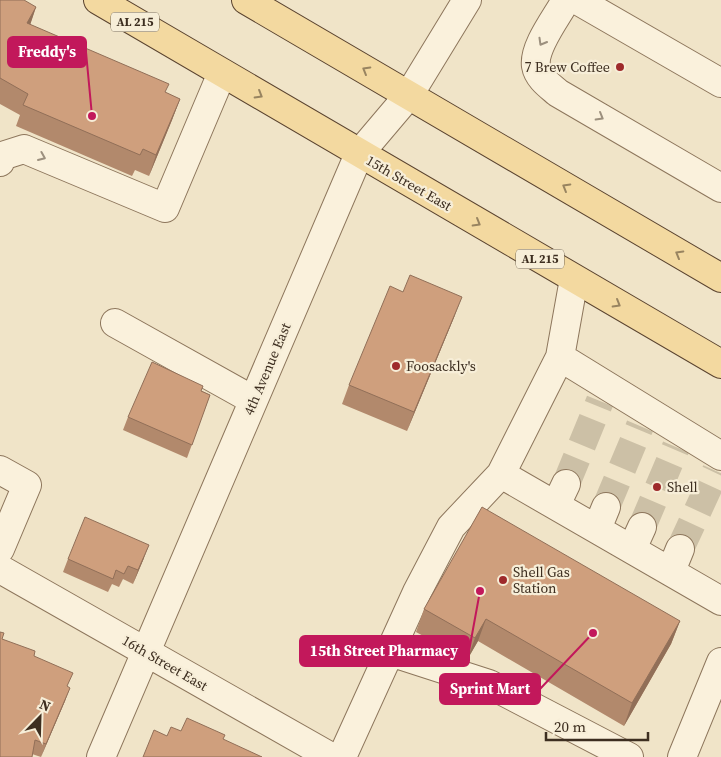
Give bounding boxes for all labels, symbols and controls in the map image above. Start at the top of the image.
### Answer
road number: AL 215 [111,13,159,32]
callout: Freddy's [8,37,86,67]
one-way arrow [539,37,549,46]
text: Freddy's [18,41,76,62]
place label: 7 Brew Coffee [524,57,610,77]
marker: 7 Brew Coffee [614,61,626,73]
one-way arrow [363,66,372,76]
one-way arrow [254,89,263,99]
one-way arrow [594,111,603,121]
one-way arrow [37,150,46,161]
street label: 15th Street East [362,150,456,216]
one-way arrow [562,183,571,193]
one-way arrow [471,216,480,226]
road number: AL 215 [516,250,564,268]
one-way arrow [675,250,684,260]
one-way arrow [612,298,621,308]
street label: 4th Avenue East [239,319,296,418]
place label: Foosackly's [406,356,476,376]
marker: Foosackly's [390,360,402,372]
place label: Shell [667,477,698,497]
marker: Shell [651,481,663,493]
place label: Shell Gas Station [513,562,570,598]
marker: Shell Gas Station [497,574,509,586]
street label: 16th Street East [118,630,212,696]
callout: 15th Street Pharmacy [300,636,469,666]
text: 15th Street Pharmacy [310,640,458,661]
callout: Sprint Mart [440,674,540,704]
text: Sprint Mart [450,678,531,699]
north arrow [15,692,65,742]
text: N [36,694,54,716]
scale bar [546,710,648,742]
text: 20 m [554,716,586,737]

